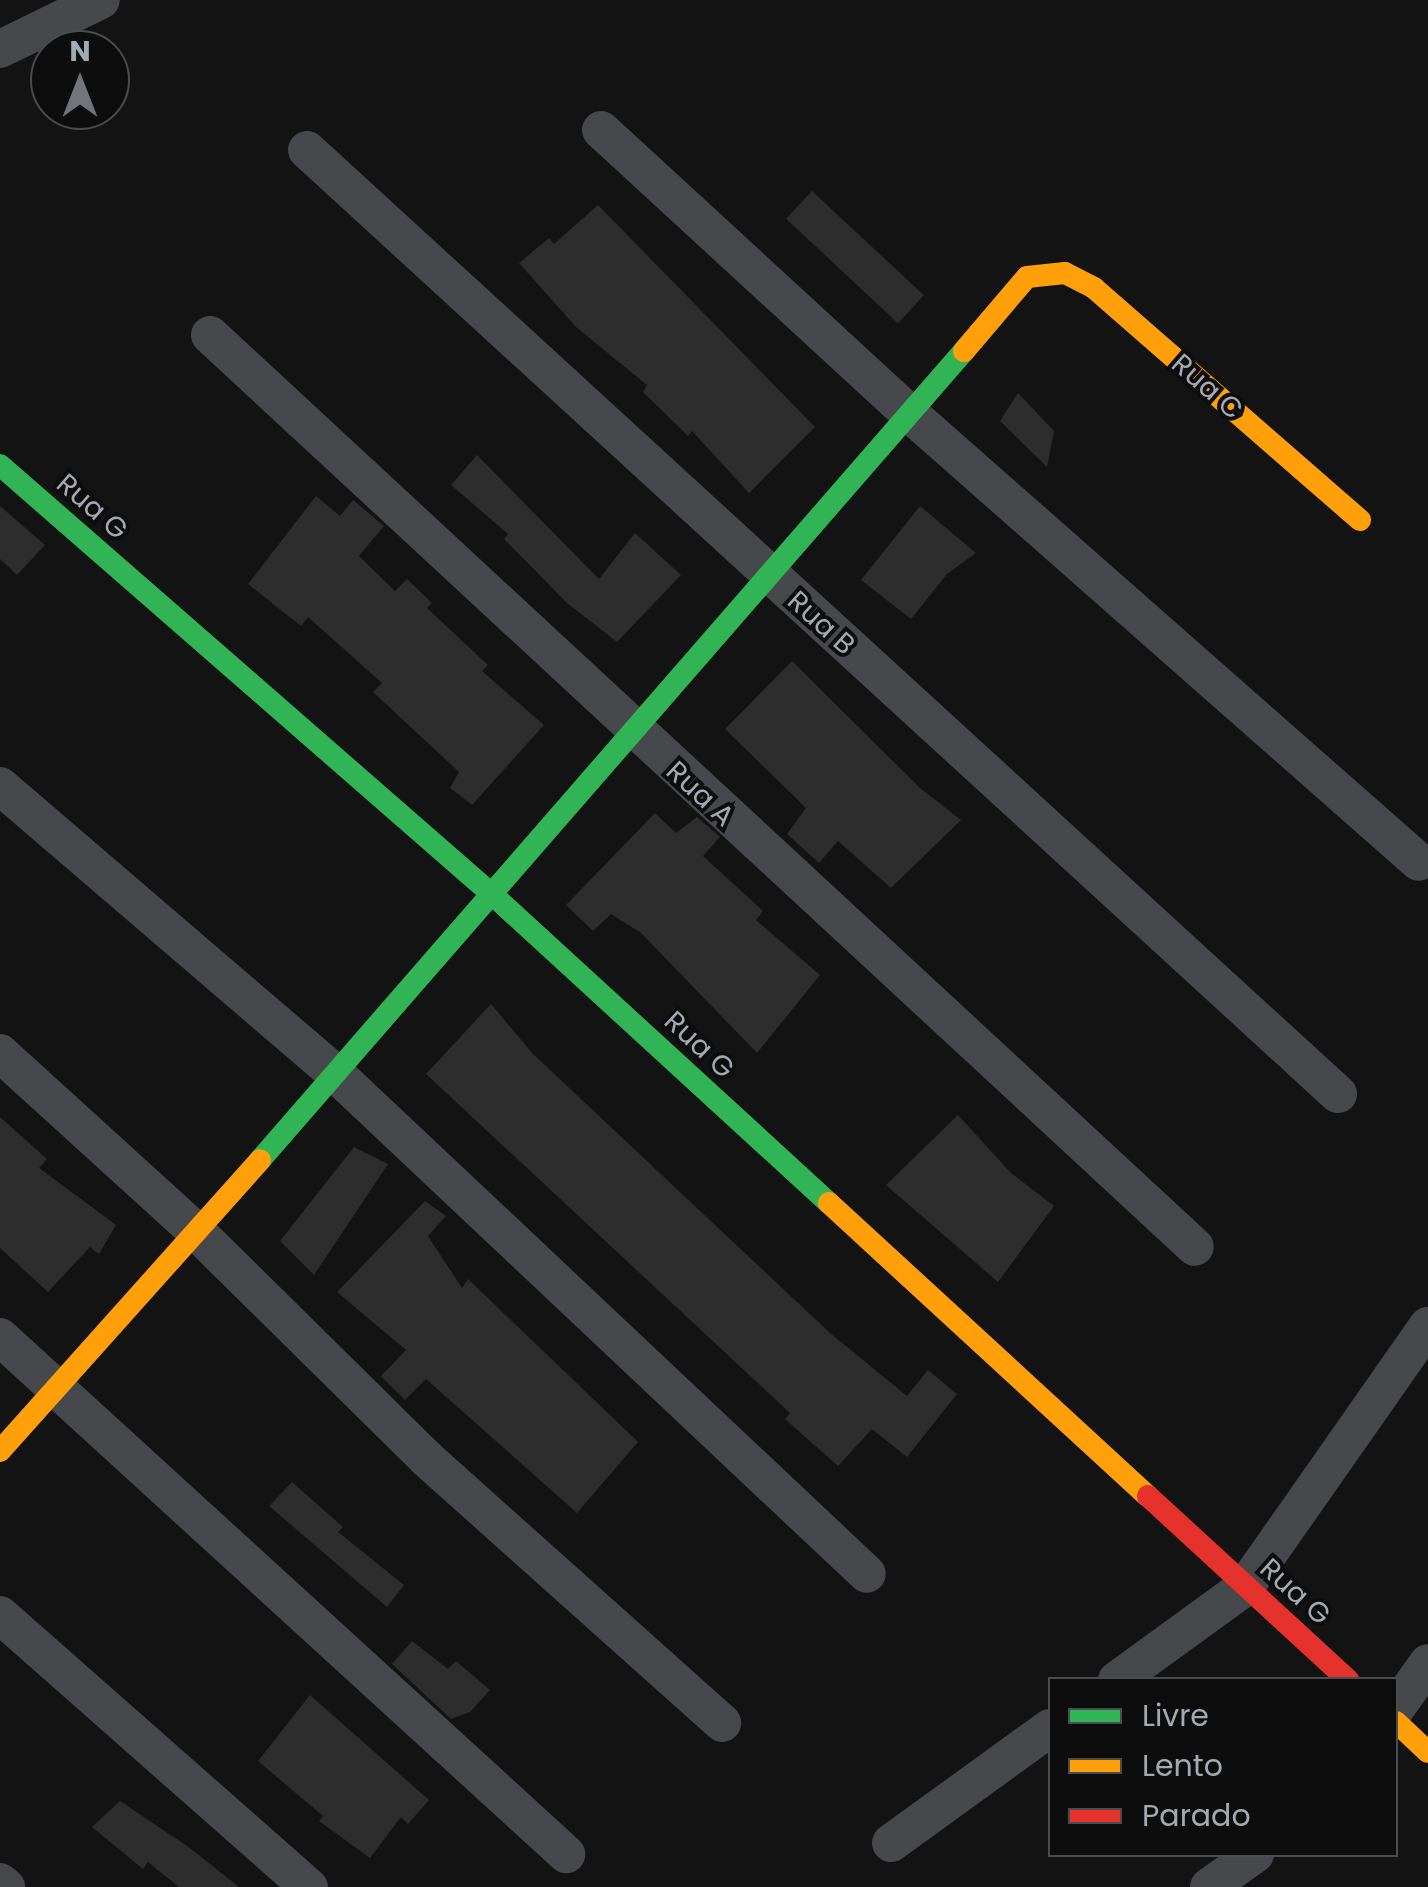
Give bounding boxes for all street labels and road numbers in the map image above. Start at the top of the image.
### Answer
street label: Rua C [1165,347,1249,427]
street label: Rua G [50,467,134,547]
street label: Rua B [781,584,861,662]
street label: Rua A [659,754,741,834]
street label: Rua G [657,1004,741,1086]
street label: Rua G [1253,1552,1337,1632]

